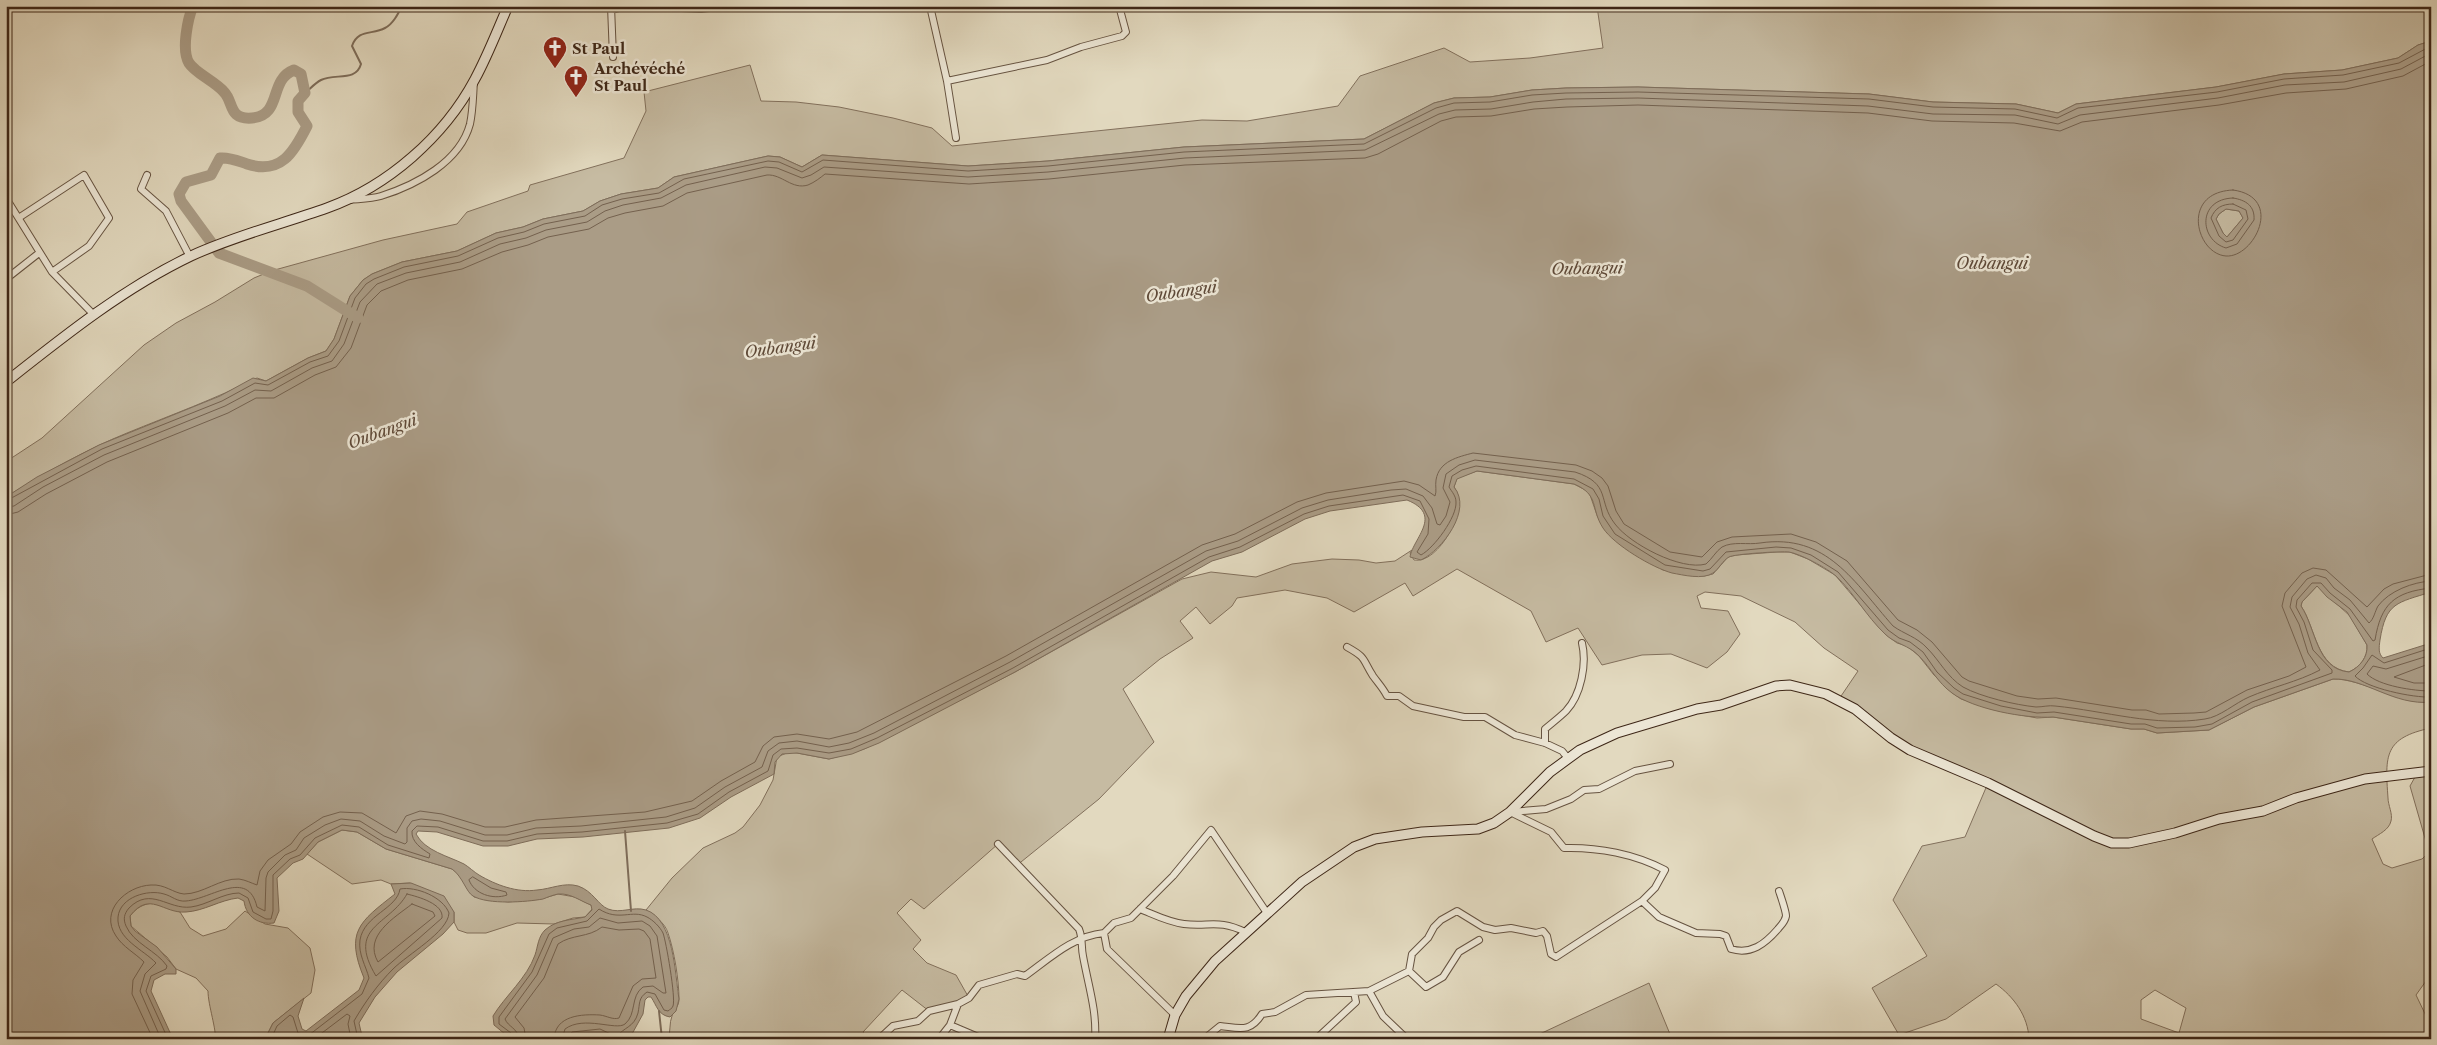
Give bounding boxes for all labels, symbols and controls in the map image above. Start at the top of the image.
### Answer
church icon: St Paul [542,35,568,69]
place label: St Paul [572,39,625,58]
place label: Archévéché St Paul [593,59,685,95]
church icon: Archévéché St Paul [563,64,589,98]
water label: Oubangui [1956,253,2029,273]
water label: Oubangui [1551,257,1624,279]
water label: Oubangui [1144,276,1219,306]
water label: Oubangui [743,332,818,362]
water label: Oubangui [345,409,420,453]

